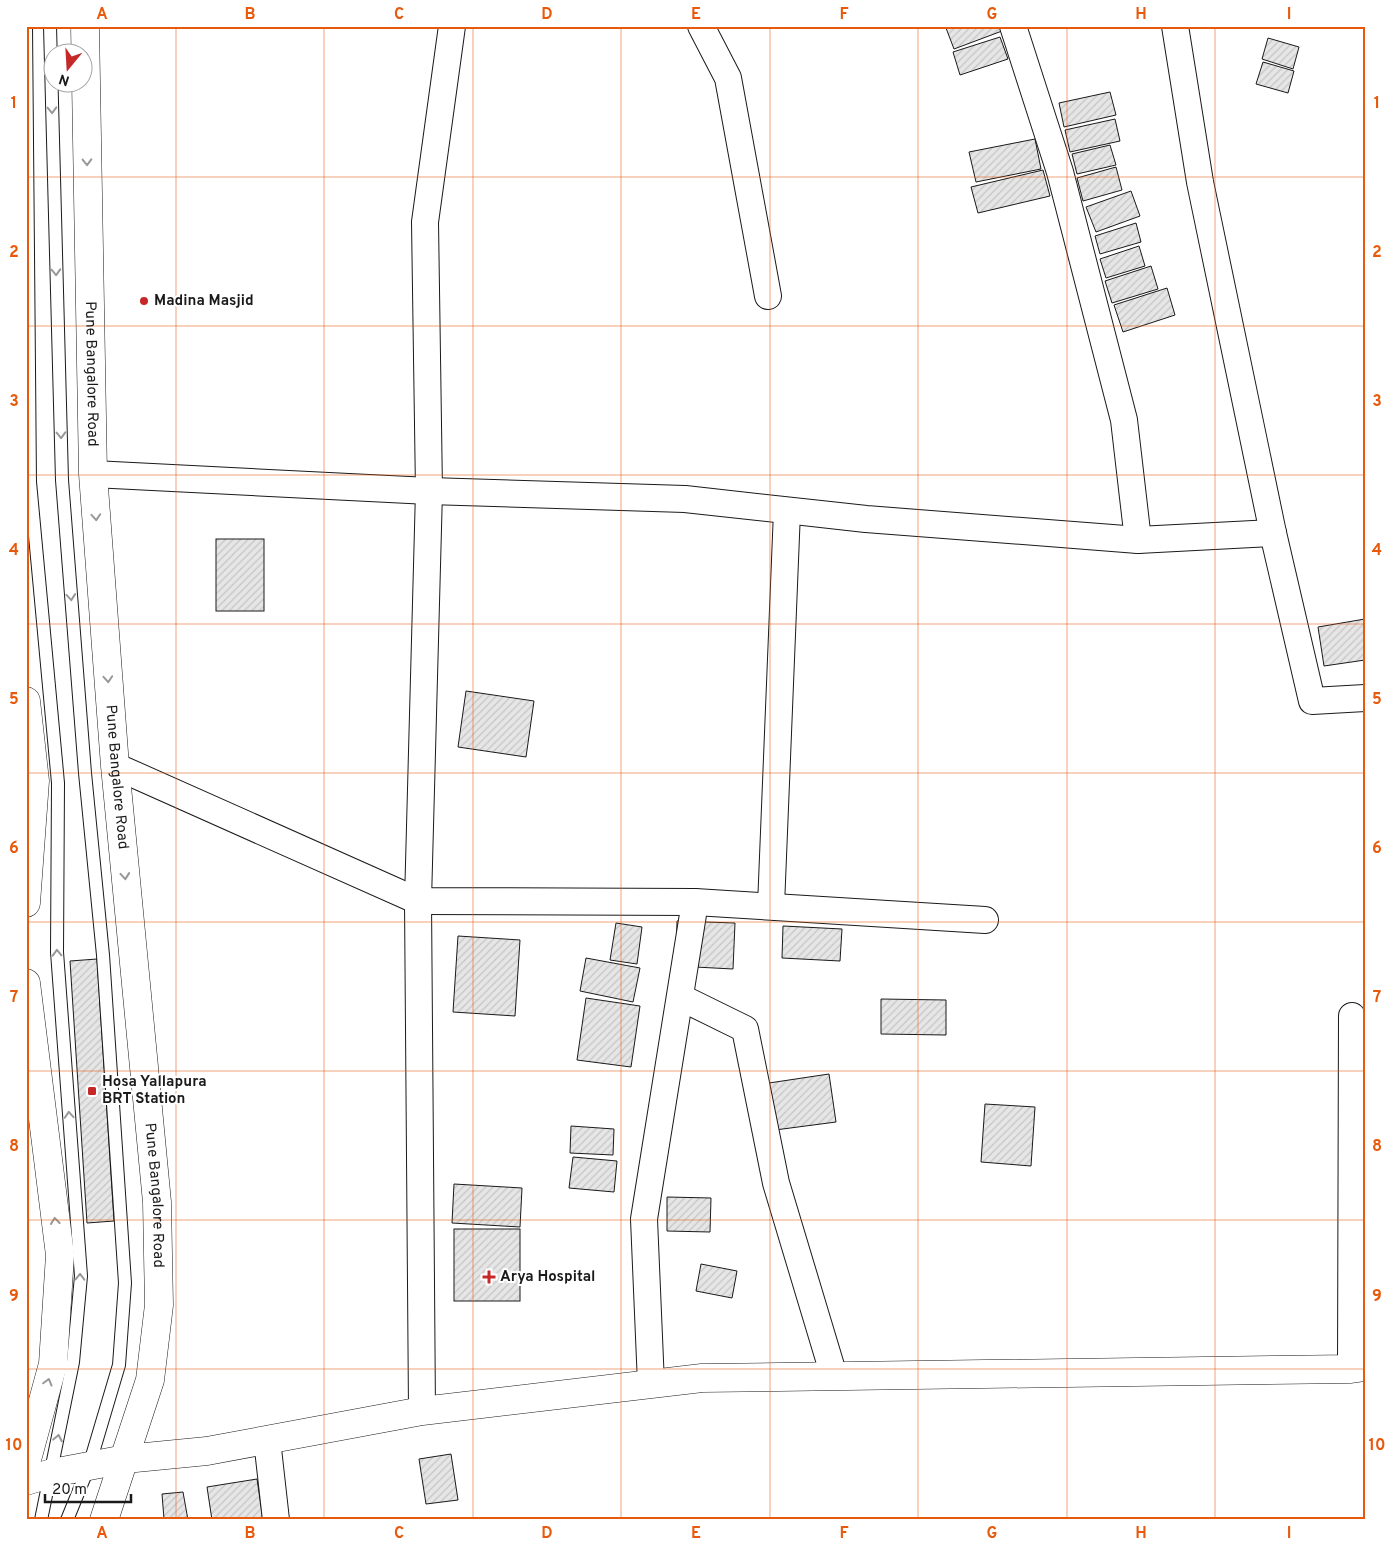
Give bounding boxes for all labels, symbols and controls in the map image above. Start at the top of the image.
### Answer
text: A [96,5,108,25]
text: B [244,5,256,25]
text: C [394,5,404,25]
text: D [541,5,553,25]
text: E [691,5,701,25]
text: F [839,5,849,25]
text: G [987,5,997,25]
text: H [1135,5,1147,25]
text: I [1287,5,1291,25]
north arrow [42,42,92,92]
text: N [57,69,72,89]
text: 1 [11,94,17,114]
text: 1 [1374,94,1380,114]
one-way arrow [47,106,57,114]
one-way arrow [82,159,92,167]
text: 2 [9,243,19,263]
text: 2 [1372,243,1382,263]
one-way arrow [51,269,62,277]
place label: Madina Masjid [154,292,254,311]
marker: Madina Masjid [138,295,150,307]
street label: Pune Bangalore Road [80,301,102,447]
text: 3 [9,392,19,412]
text: 3 [1372,392,1382,412]
one-way arrow [56,432,66,439]
one-way arrow [91,514,102,522]
text: 4 [9,541,19,561]
text: 4 [1372,541,1382,561]
one-way arrow [66,593,77,601]
one-way arrow [103,676,114,684]
text: 5 [9,690,19,710]
text: 5 [1372,690,1382,710]
street label: Pune Bangalore Road [101,704,132,850]
text: 6 [9,839,19,859]
text: 6 [1372,839,1382,859]
one-way arrow [120,872,131,880]
one-way arrow [52,949,63,957]
text: 7 [10,988,18,1008]
text: 7 [1373,988,1381,1008]
place label: Hosa Yallapura BRT Station [102,1073,207,1109]
marker: Hosa Yallapura BRT Station [86,1085,98,1097]
one-way arrow [64,1111,75,1119]
street label: Pune Bangalore Road [140,1122,168,1268]
text: 8 [9,1137,19,1157]
text: 8 [1372,1137,1382,1157]
one-way arrow [51,1216,61,1225]
place label: Arya Hospital [500,1268,595,1287]
marker: Arya Hospital [482,1270,496,1284]
one-way arrow [75,1273,85,1280]
text: 9 [9,1287,19,1307]
text: 9 [1372,1287,1382,1307]
one-way arrow [42,1378,53,1387]
one-way arrow [53,1433,63,1442]
text: 10 [6,1436,22,1456]
text: 10 [1369,1436,1385,1456]
scale bar [45,1471,131,1503]
text: 20 m [52,1481,87,1500]
text: A [96,1524,108,1544]
text: B [244,1524,256,1544]
text: C [394,1524,404,1544]
text: D [541,1524,553,1544]
text: E [691,1524,701,1544]
text: F [839,1524,849,1544]
text: G [987,1524,997,1544]
text: H [1135,1524,1147,1544]
text: I [1287,1524,1291,1544]

